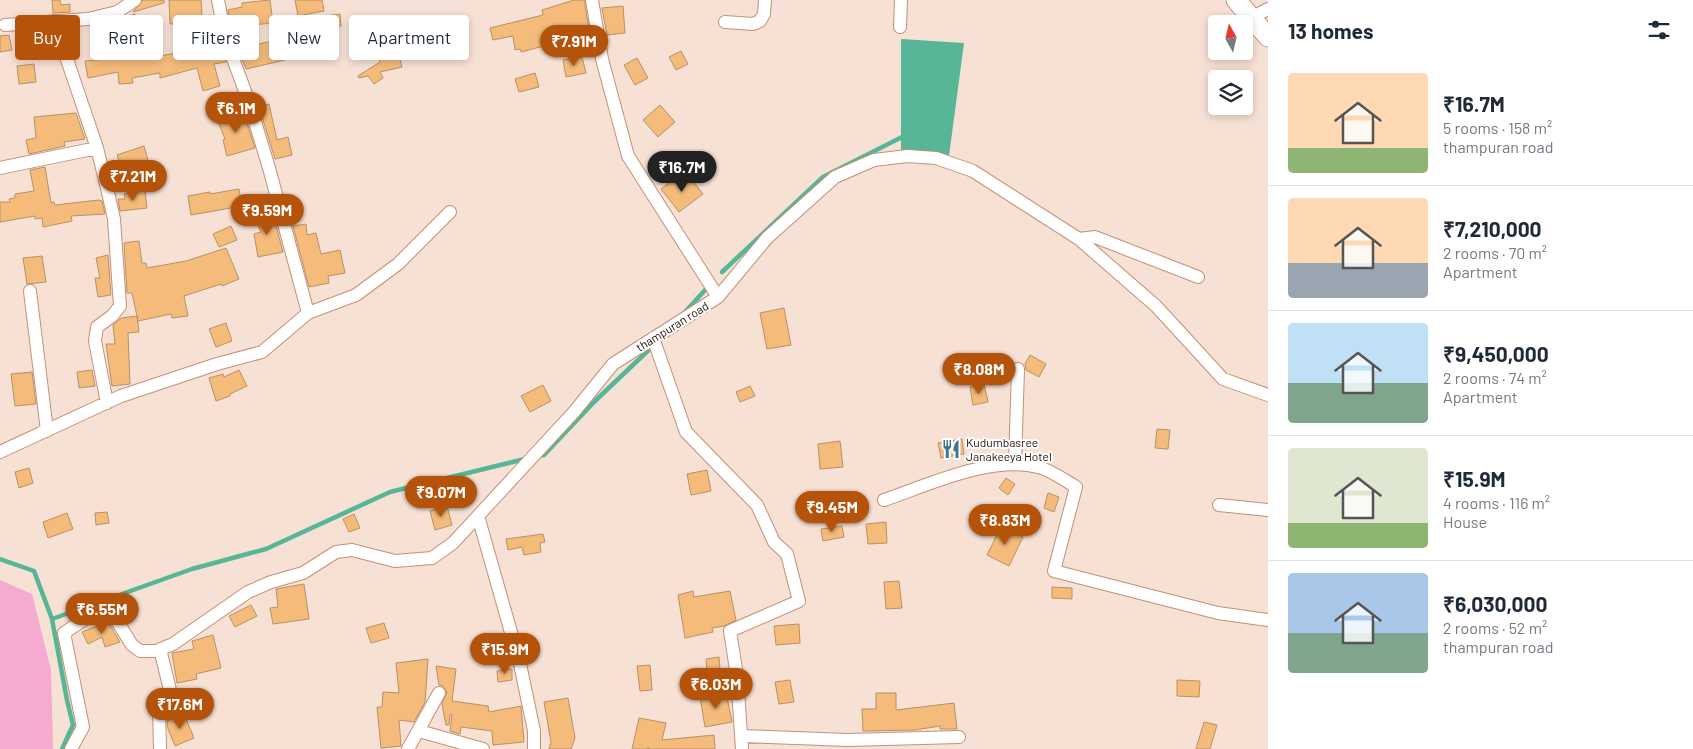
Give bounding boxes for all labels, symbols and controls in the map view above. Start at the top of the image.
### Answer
chip: Buy [15,15,80,60]
chip: Rent [90,15,163,60]
chip: Filters [173,15,259,60]
chip: New [269,15,339,60]
chip: Apartment [349,15,469,60]
north arrow [1208,15,1252,60]
map controls [1208,15,1253,115]
icon: filters [1645,16,1673,44]
text: 13 homes [1288,18,1373,43]
pin: ₹7.91M [533,24,615,67]
text: ₹7.91M [551,31,597,50]
button: layers [1208,70,1253,115]
text: ₹16.7M [1443,91,1505,116]
pin: ₹6.1M [201,92,271,134]
icon: home [1328,93,1388,153]
text: ₹6.1M [216,98,256,117]
text: 5 rooms · 158 m² [1443,118,1552,137]
text: thampuran road [1443,137,1553,156]
pin: ₹16.7M [641,150,723,193]
text: ₹16.7M [658,157,706,176]
pin: ₹7.21M [92,160,174,202]
text: ₹7.21M [110,166,156,185]
pin: ₹9.59M [226,194,308,236]
text: ₹9.59M [242,200,292,219]
text: ₹7,210,000 [1443,216,1542,241]
icon: home [1328,218,1388,278]
text: 2 rooms · 70 m² [1443,243,1547,262]
text: Apartment [1443,262,1518,281]
street label: thampuran road [633,298,711,354]
text: ₹9,450,000 [1443,341,1549,366]
icon: home [1328,343,1388,403]
pin: ₹8.08M [938,352,1020,395]
text: ₹8.08M [954,359,1004,378]
text: 2 rooms · 74 m² [1443,368,1547,387]
text: Apartment [1443,387,1518,406]
place label: Kudumbasree Janakeeya Hotel [966,435,1052,463]
restaurant icon: Kudumbasree Janakeeya Hotel [940,438,962,460]
text: ₹15.9M [1443,466,1506,491]
icon: home [1328,468,1388,528]
pin: ₹9.07M [400,476,482,518]
text: ₹9.07M [416,482,466,501]
pin: ₹9.45M [791,490,873,533]
text: 4 rooms · 116 m² [1443,493,1550,512]
text: ₹9.45M [806,497,858,516]
pin: ₹8.83M [964,504,1046,546]
text: ₹8.83M [980,510,1030,529]
text: House [1443,512,1487,531]
text: ₹6,030,000 [1443,591,1548,616]
pin: ₹6.55M [61,592,143,635]
icon: home [1328,593,1388,653]
text: ₹6.55M [77,599,127,618]
text: 2 rooms · 52 m² [1443,618,1547,637]
pin: ₹15.9M [464,632,546,675]
text: thampuran road [1443,637,1553,656]
text: ₹15.9M [481,639,529,658]
pin: ₹6.03M [675,668,757,710]
text: ₹6.03M [691,674,741,693]
pin: ₹17.6M [139,688,221,730]
text: ₹17.6M [157,694,203,713]

